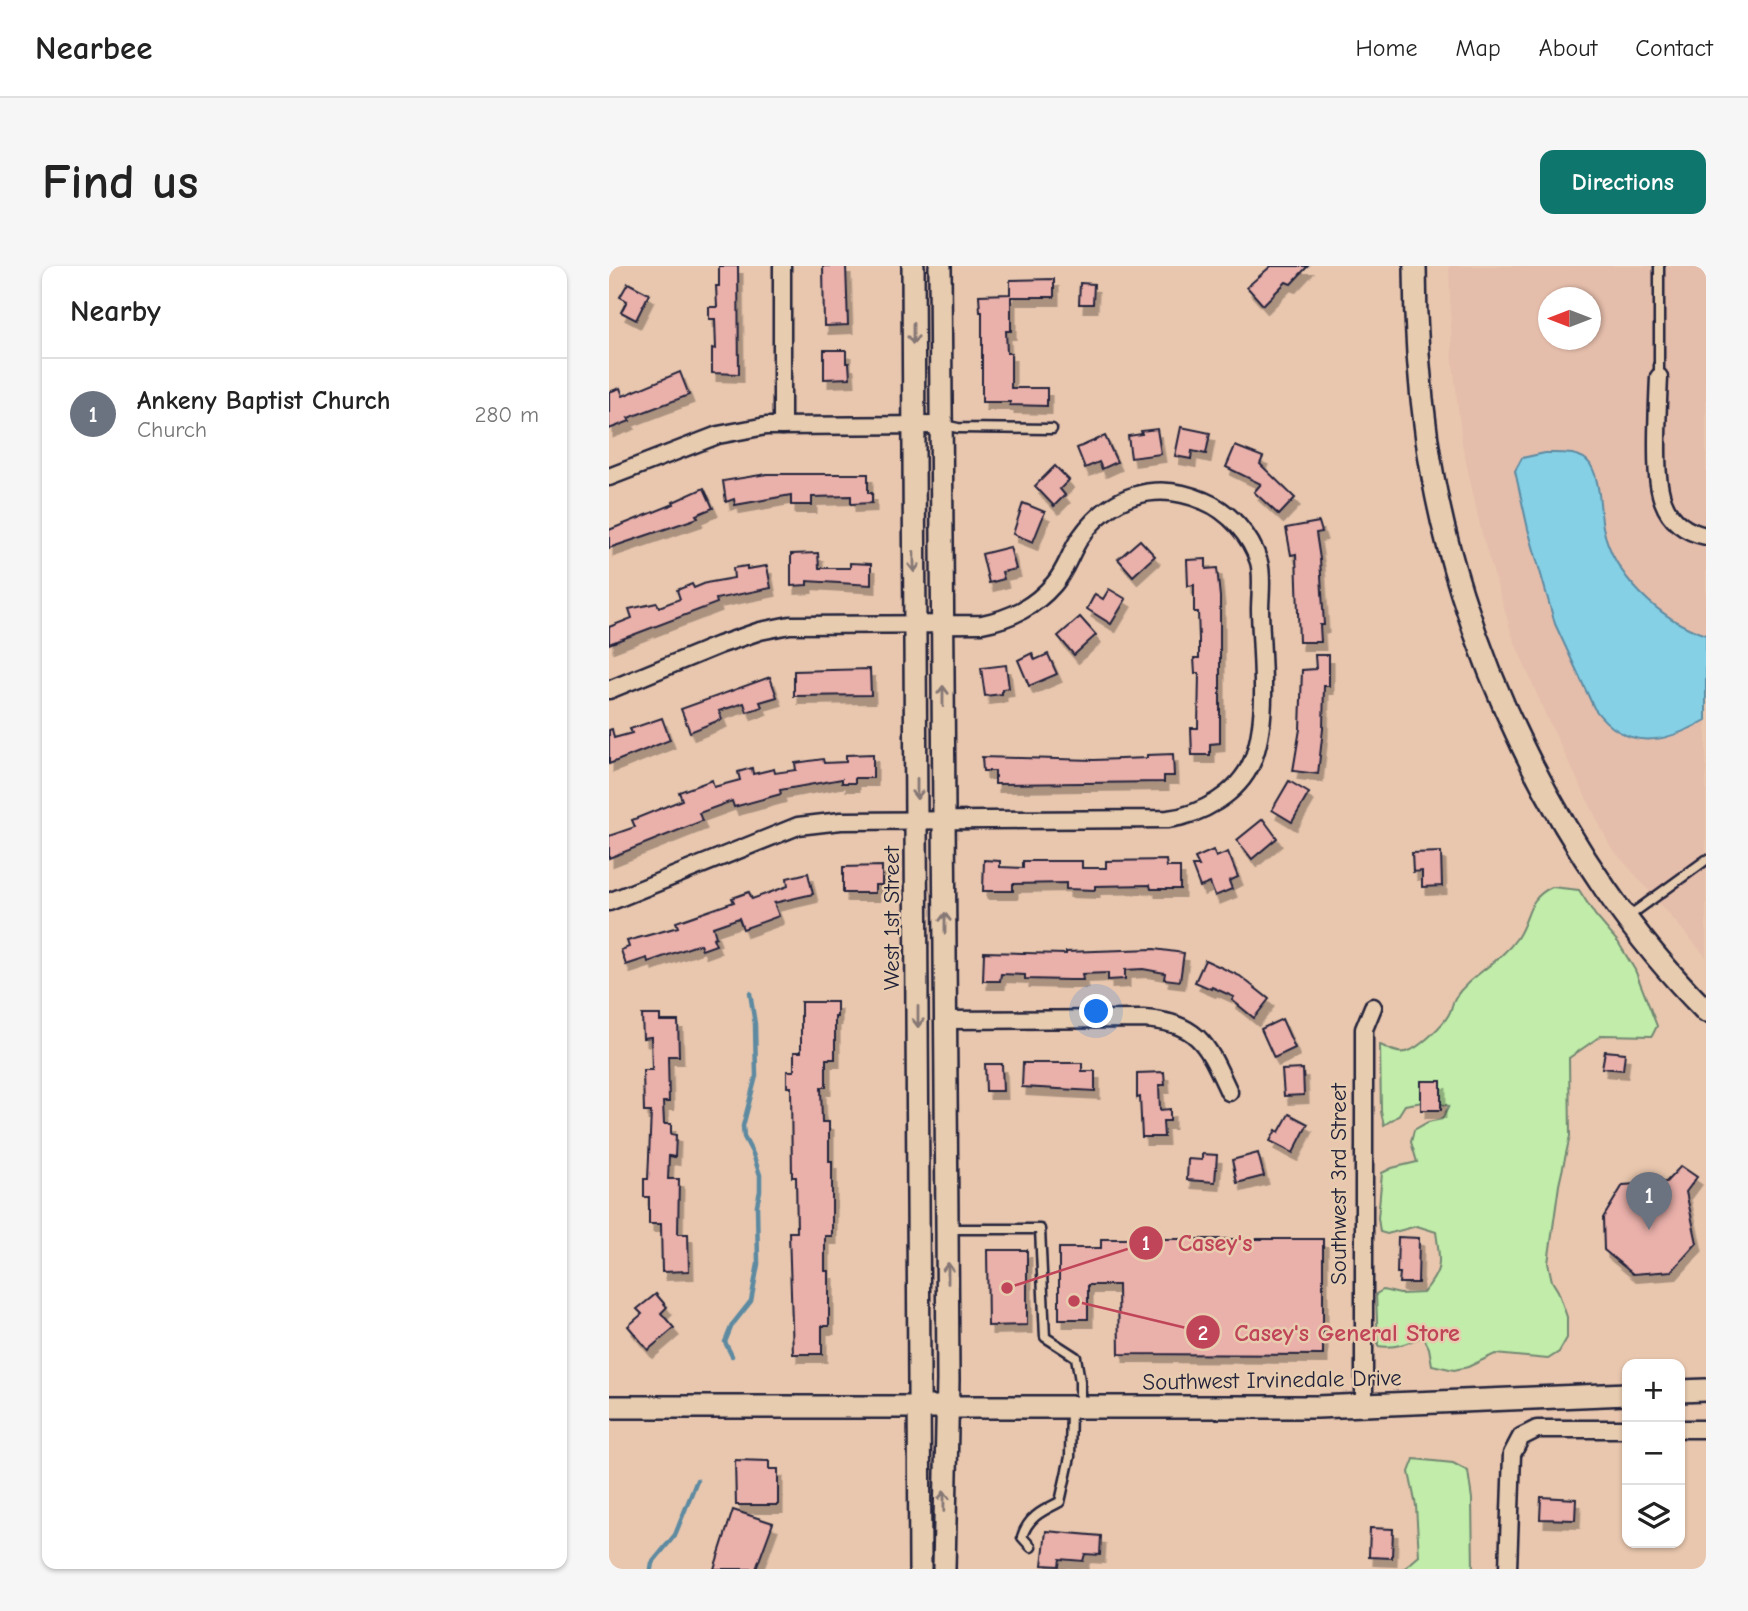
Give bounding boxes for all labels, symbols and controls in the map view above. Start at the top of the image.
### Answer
text: Nearbee [35,29,153,67]
text: Home [1356,34,1417,62]
text: Map [1455,34,1501,62]
text: About [1539,34,1597,62]
text: Contact [1635,34,1713,62]
button: Directions [1540,150,1706,214]
text: Find us [42,154,198,210]
north arrow [1538,287,1601,350]
text: Nearby [70,294,161,329]
one-way arrow [906,322,920,345]
text: Ankeny Baptist Church [137,386,390,416]
text: 1 [88,401,98,428]
text: 280 m [474,401,539,428]
text: Church [137,416,207,443]
one-way arrow [907,550,921,573]
one-way arrow [936,685,950,708]
one-way arrow [910,777,924,800]
street label: West 1st Street [878,844,905,990]
one-way arrow [938,912,952,935]
your location [1079,994,1113,1028]
one-way arrow [911,1005,925,1028]
street label: Southwest 3rd Street [1325,1082,1352,1285]
pin: 1 [1626,1172,1672,1230]
callout: Casey's [1128,1221,1266,1266]
text: Casey's [1178,1229,1252,1257]
text: 1 [1142,1231,1150,1255]
one-way arrow [941,1262,955,1285]
callout: Casey's General Store [1186,1310,1474,1355]
text: Casey's General Store [1234,1319,1460,1347]
text: 2 [1198,1321,1208,1345]
map controls [1622,1359,1685,1548]
button: + [1622,1359,1685,1422]
street label: Southwest Irvinedale Drive [1142,1364,1402,1396]
button: − [1622,1422,1685,1485]
button: layers [1622,1485,1685,1548]
one-way arrow [937,1490,951,1513]

